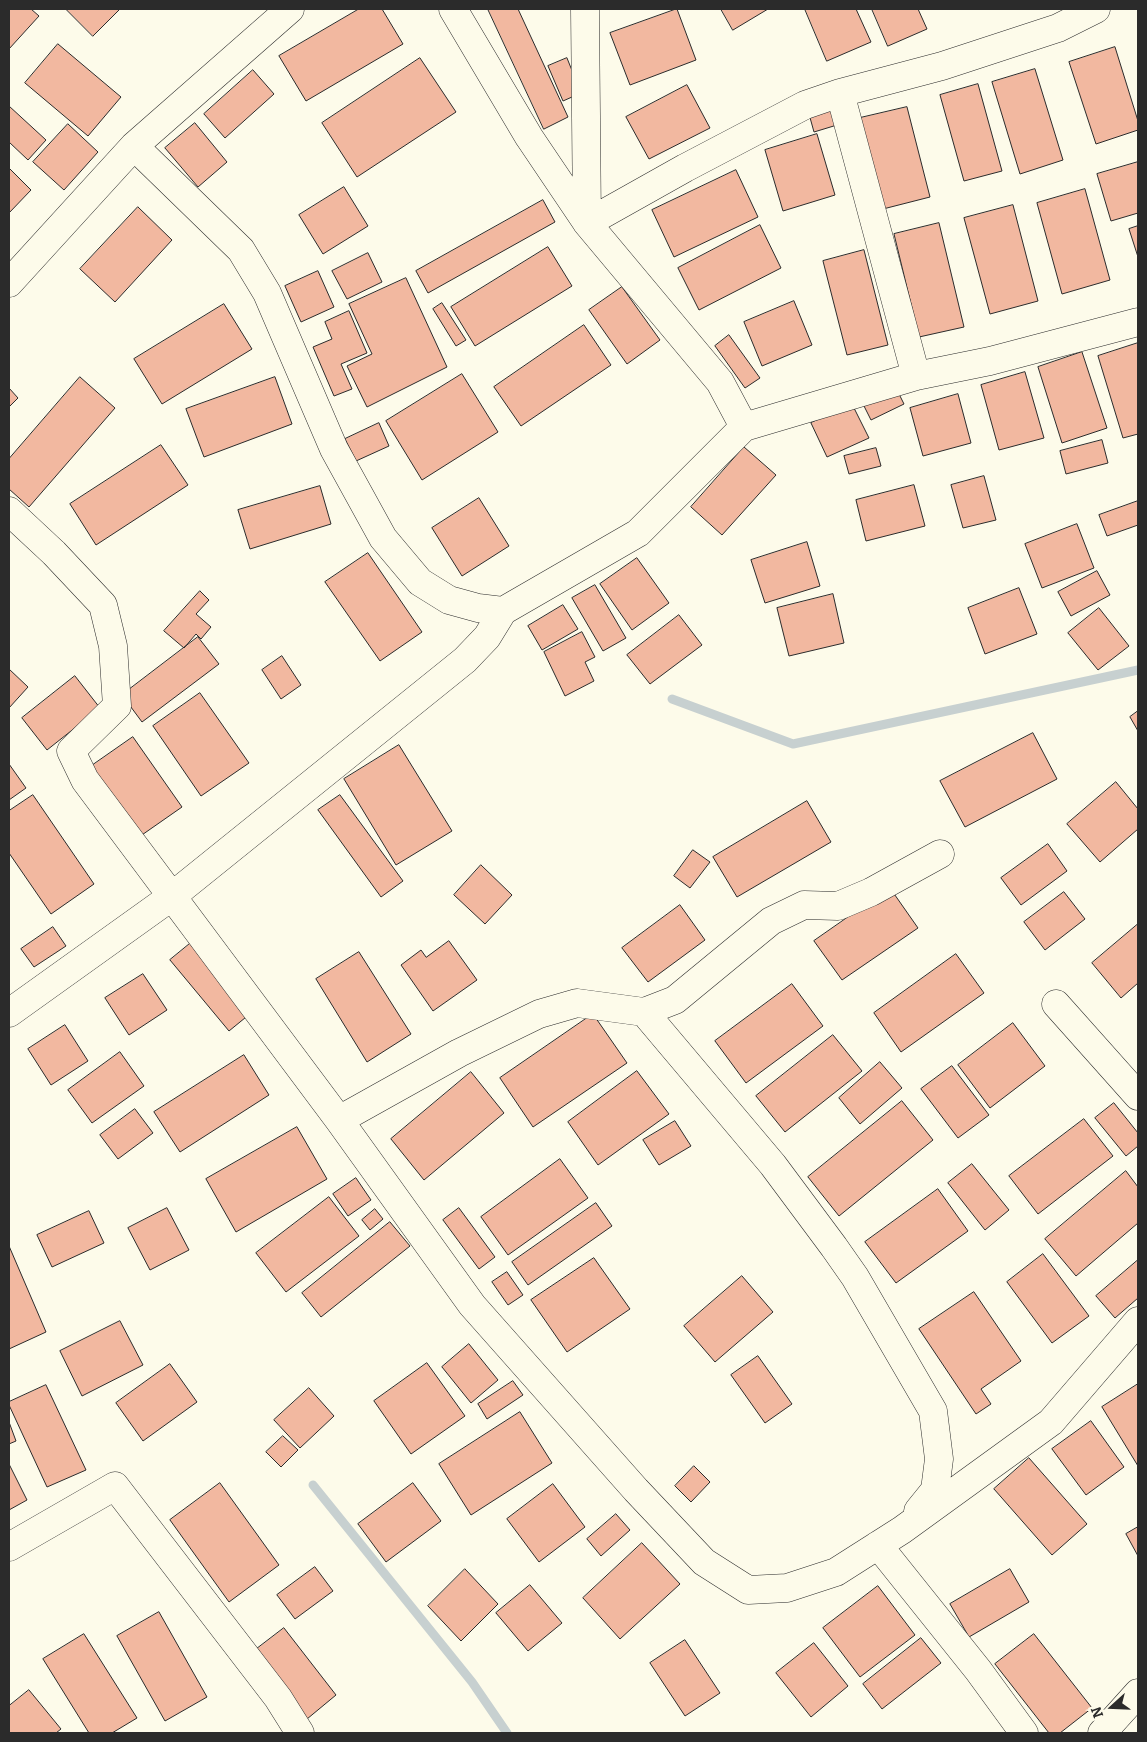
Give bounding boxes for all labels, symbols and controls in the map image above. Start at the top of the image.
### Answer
north arrow [1087,1682,1137,1732]
text: N [1088,1704,1107,1720]

